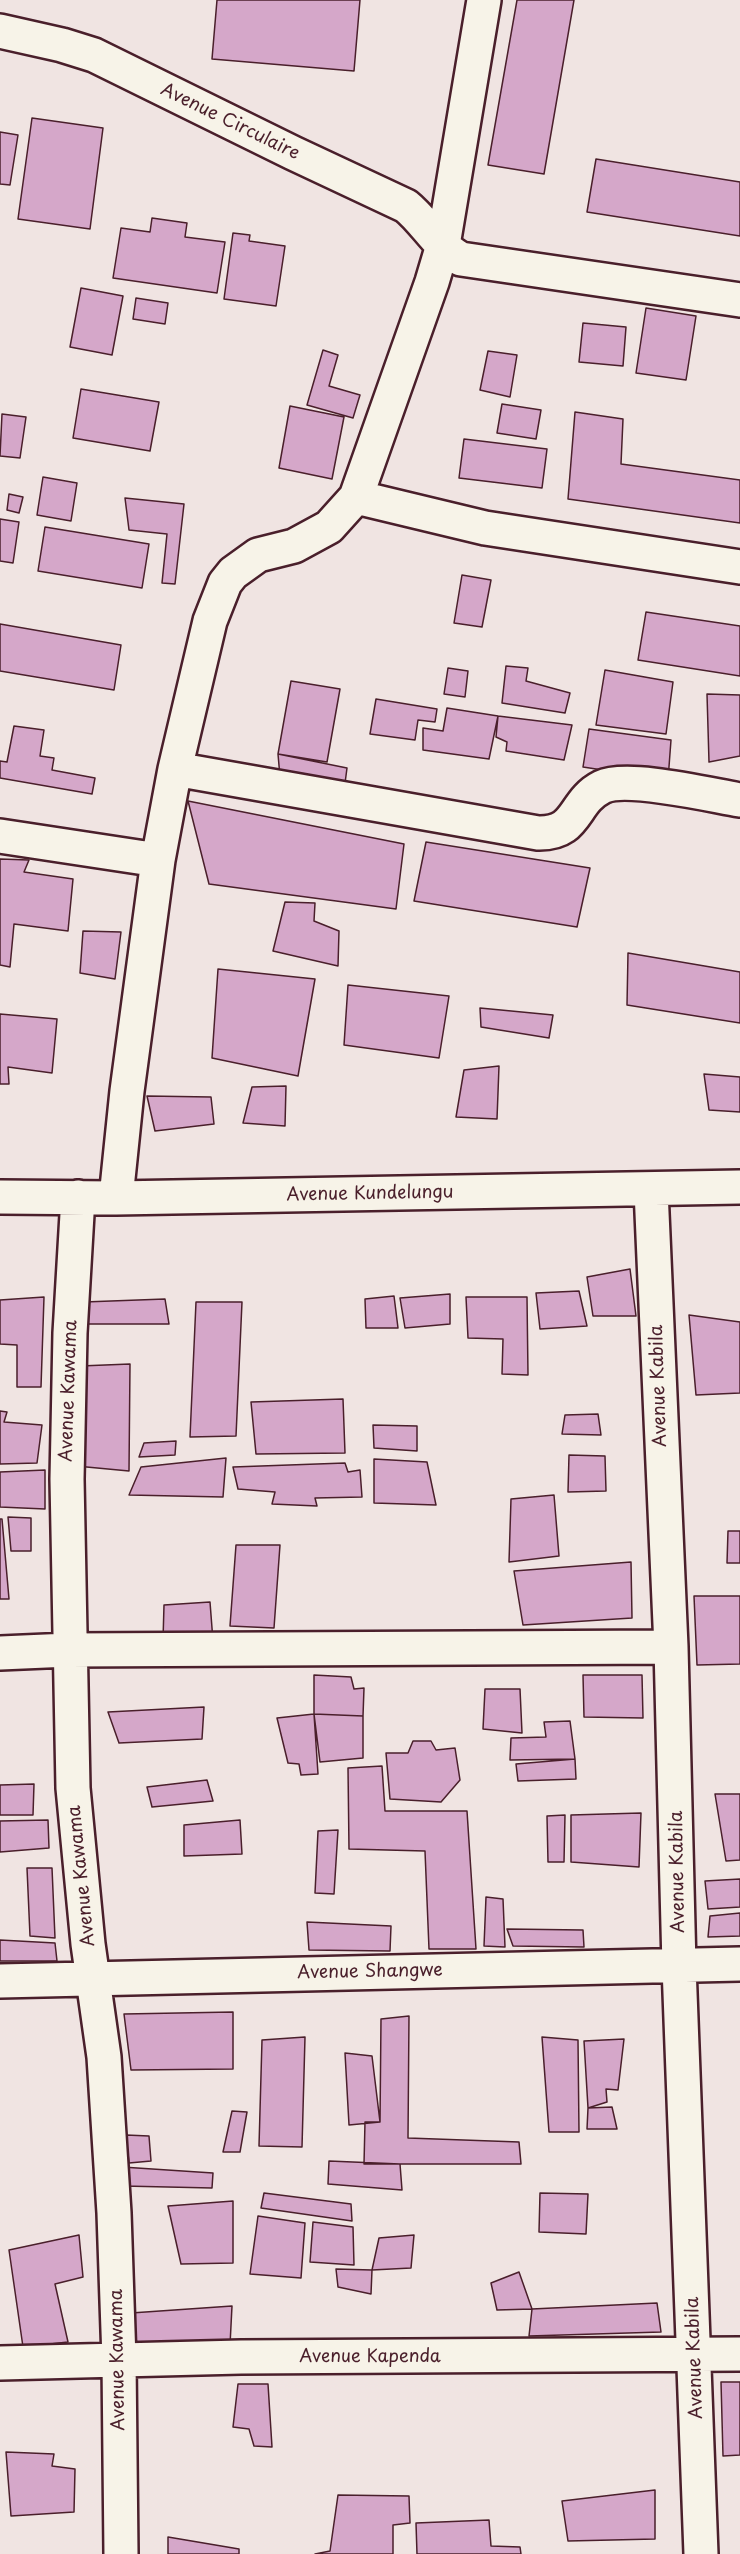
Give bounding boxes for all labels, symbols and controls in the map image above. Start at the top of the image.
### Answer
street label: Avenue Circulaire [157,79,303,165]
street label: Avenue Kundelungu [286,1182,454,1206]
street label: Avenue Kawama [56,1320,82,1462]
street label: Avenue Kabila [646,1324,672,1448]
street label: Avenue Kawama [64,1804,100,1948]
street label: Avenue Kabila [666,1811,690,1933]
street label: Avenue Shangwe [297,1960,443,1984]
street label: Avenue Kawama [106,2289,130,2431]
street label: Avenue Kabila [682,2296,708,2420]
street label: Avenue Kapenda [299,2346,441,2368]

